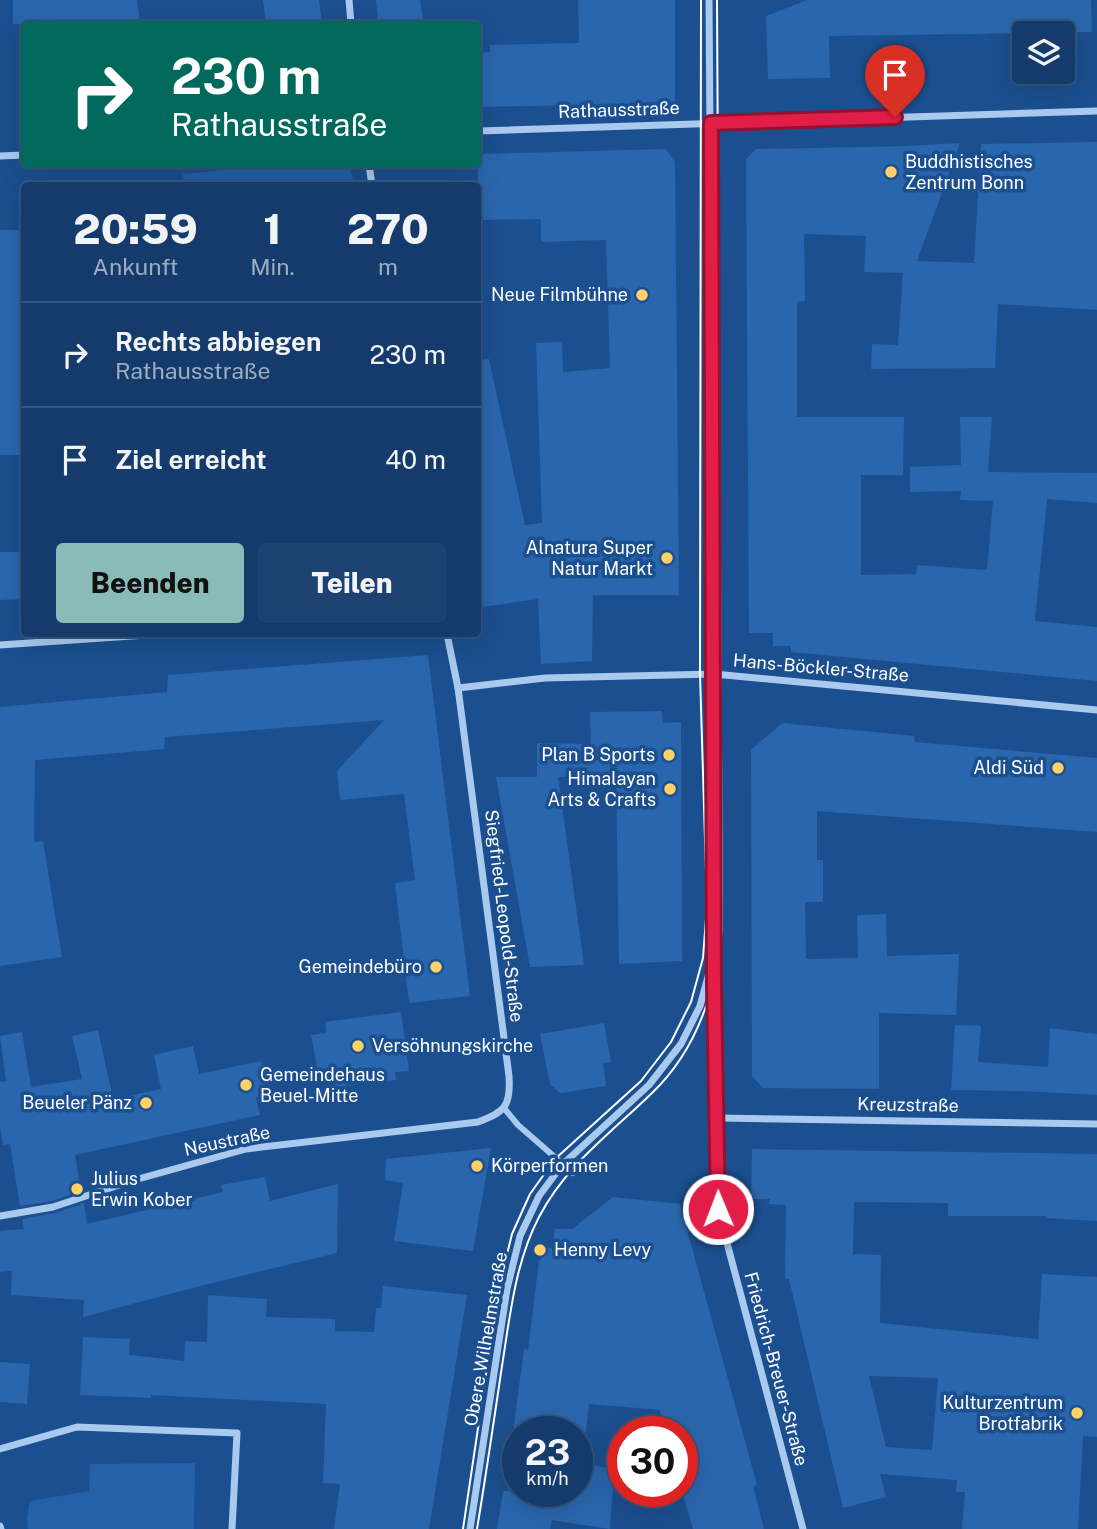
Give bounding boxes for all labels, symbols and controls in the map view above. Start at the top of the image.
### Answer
map controls [1012,21,1075,84]
button: layers [1012,21,1075,84]
pin [865,45,925,117]
text: 230 m [171,47,321,105]
icon: right [56,49,147,140]
icon: arrive [876,56,914,94]
street label: Rathausstraße [558,97,680,122]
text: Rathausstraße [171,106,387,143]
place label: Buddhistisches Zentrum Bonn [905,151,1033,193]
marker: Buddhistisches Zentrum Bonn [883,164,899,180]
text: 20:59 [73,204,198,253]
text: 1 [263,204,282,253]
text: 270 [347,204,429,253]
text: Ankunft [93,253,179,280]
text: Min. [250,253,295,280]
text: m [378,253,398,280]
place label: Neue Filmbühne [491,284,628,305]
marker: Neue Filmbühne [634,287,650,303]
text: Rechts abbiegen [115,326,321,357]
icon: right [56,336,94,374]
text: 230 m [370,339,446,370]
text: Rathausstraße [115,357,271,384]
icon: arrive [56,441,94,479]
text: Ziel erreicht [115,444,267,475]
text: 40 m [385,444,446,475]
place label: Alnatura Super Natur Markt [526,537,653,579]
button: Beenden [56,543,244,623]
button: Teilen [258,543,446,623]
marker: Alnatura Super Natur Markt [659,550,675,566]
street label: Hans-Böckler-Straße [732,649,910,686]
place label: Plan B Sports [541,744,655,765]
marker: Plan B Sports [661,747,677,763]
place label: Aldi Süd [973,757,1044,778]
marker: Aldi Süd [1050,760,1066,776]
place label: Himalayan Arts & Crafts [548,768,656,810]
marker: Himalayan Arts & Crafts [662,781,678,797]
street label: Siegfried-Leopold-Straße [481,808,528,1023]
place label: Gemeindebüro [299,956,422,977]
marker: Gemeindebüro [428,959,444,975]
place label: Versöhnungskirche [372,1035,533,1056]
marker: Versöhnungskirche [350,1038,366,1054]
place label: Gemeindehaus Beuel-Mitte [260,1064,385,1106]
marker: Gemeindehaus Beuel-Mitte [238,1077,254,1093]
place label: Beueler Pänz [22,1092,132,1113]
street label: Kreuzstraße [857,1093,959,1116]
marker: Beueler Pänz [138,1095,154,1111]
street label: Neustraße [182,1121,272,1160]
place label: Körperformen [491,1155,608,1176]
marker: Körperformen [469,1158,485,1174]
place label: Julius Erwin Kober [91,1168,193,1210]
position arrow [681,1172,755,1246]
marker: Julius Erwin Kober [69,1181,85,1197]
place label: Henny Levy [554,1239,652,1260]
marker: Henny Levy [532,1242,548,1258]
street label: Obere Wilhelmstraße [460,1250,511,1428]
street label: Friedrich-Breuer-Straße [740,1270,813,1468]
place label: Kulturzentrum Brotfabrik [942,1392,1063,1434]
marker: Kulturzentrum Brotfabrik [1069,1405,1085,1421]
speed limit sign: 30 [607,1416,698,1507]
text: 23 [525,1432,570,1473]
text: km/h [526,1468,569,1489]

